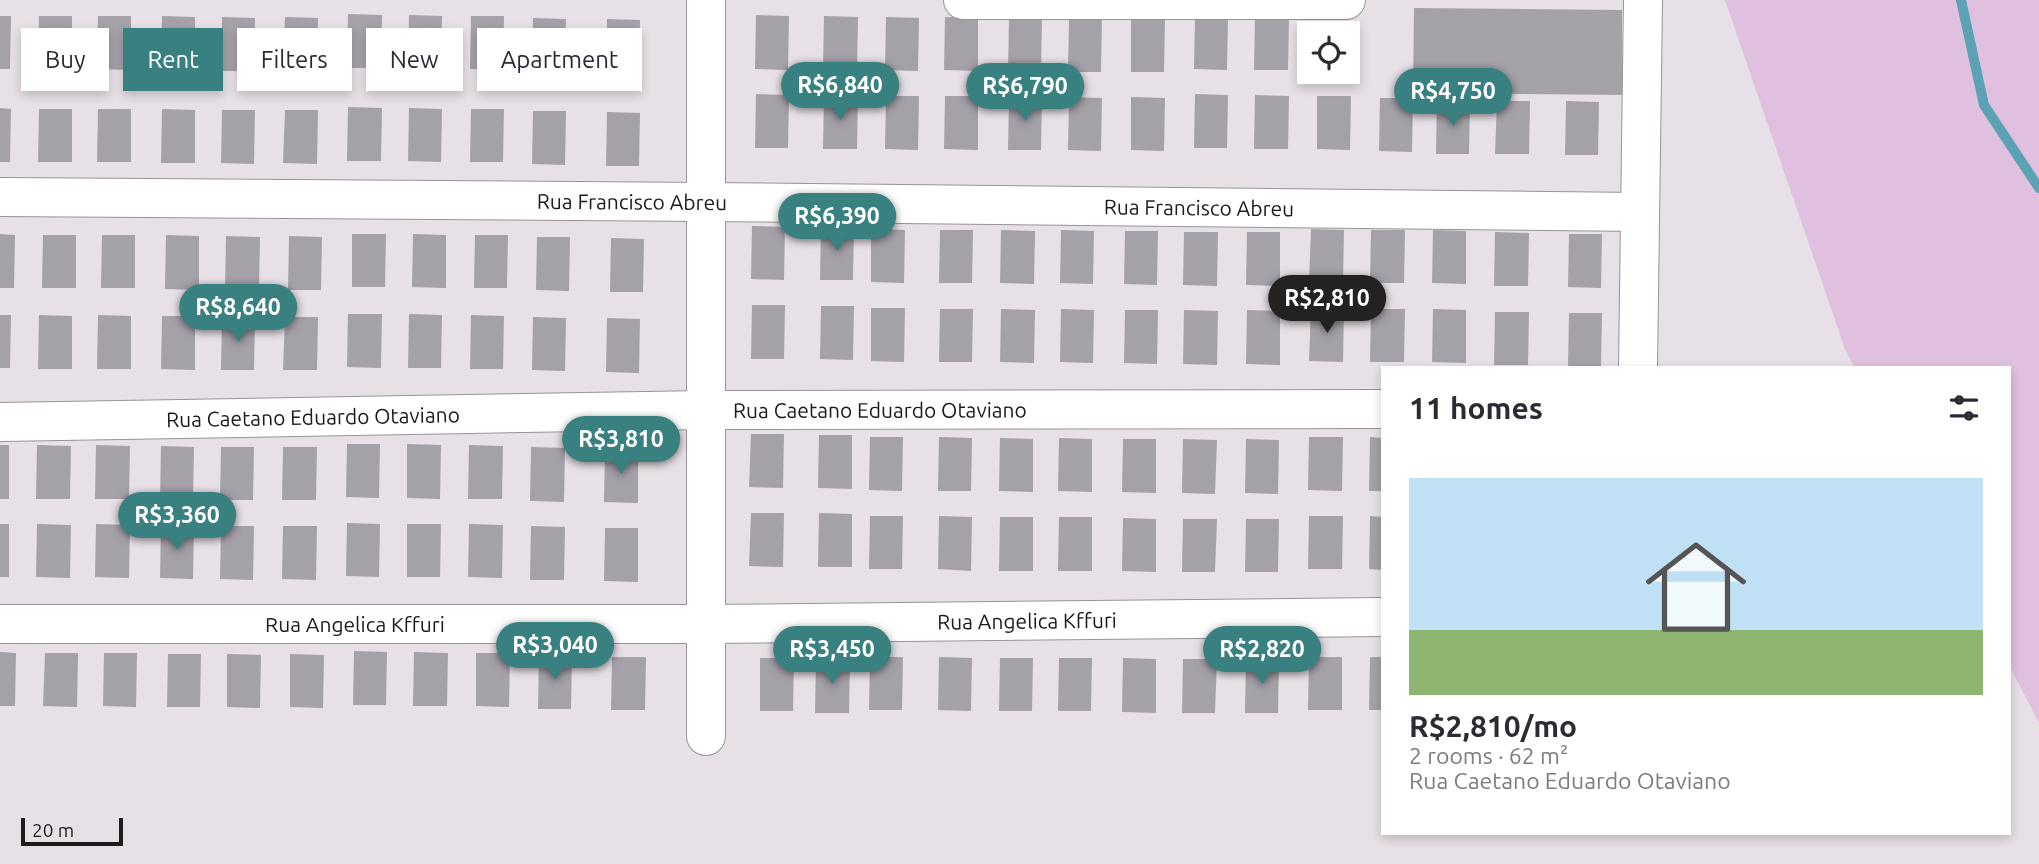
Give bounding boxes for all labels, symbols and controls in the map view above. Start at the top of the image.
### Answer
map controls [1297,21,1360,84]
button: locate [1297,21,1360,84]
chip: Buy [21,28,109,91]
chip: Rent [123,28,223,91]
chip: Filters [237,28,352,91]
chip: New [366,28,463,91]
chip: Apartment [477,28,642,91]
pin: R$6,840 [775,62,905,122]
pin: R$6,790 [960,64,1090,123]
pin: R$4,750 [1388,68,1518,128]
text: R$6,840 [797,72,883,97]
text: R$6,790 [982,73,1068,98]
text: R$4,750 [1410,78,1496,103]
street label: Rua Francisco Abreu [537,189,727,214]
pin: R$6,390 [772,194,902,253]
street label: Rua Francisco Abreu [1104,194,1294,220]
text: R$6,390 [794,203,880,228]
pin: R$2,810 [1262,276,1392,335]
pin: R$8,640 [173,284,303,344]
text: R$2,810 [1284,285,1370,310]
text: R$8,640 [195,294,281,319]
icon: filters [1945,389,1983,427]
text: 11 homes [1409,391,1543,425]
street label: Rua Caetano Eduardo Otaviano [733,398,1027,422]
street label: Rua Caetano Eduardo Otaviano [166,402,460,431]
pin: R$3,810 [556,416,686,476]
text: R$3,810 [578,426,664,451]
pin: R$3,360 [112,492,242,552]
text: R$3,360 [134,502,220,527]
icon: home [1633,524,1759,650]
street label: Rua Angelica Kffuri [937,608,1117,634]
street label: Rua Angelica Kffuri [265,612,445,636]
pin: R$3,040 [490,622,620,682]
pin: R$3,450 [767,626,897,686]
pin: R$2,820 [1197,626,1327,686]
text: R$3,040 [512,632,598,657]
text: R$3,450 [789,636,875,661]
text: R$2,820 [1219,636,1305,661]
text: R$2,810/mo [1409,709,1577,743]
text: 2 rooms · 62 m² [1409,743,1568,768]
text: Rua Caetano Eduardo Otaviano [1409,768,1731,793]
scale bar [21,815,122,847]
text: 20 m [32,819,74,841]

